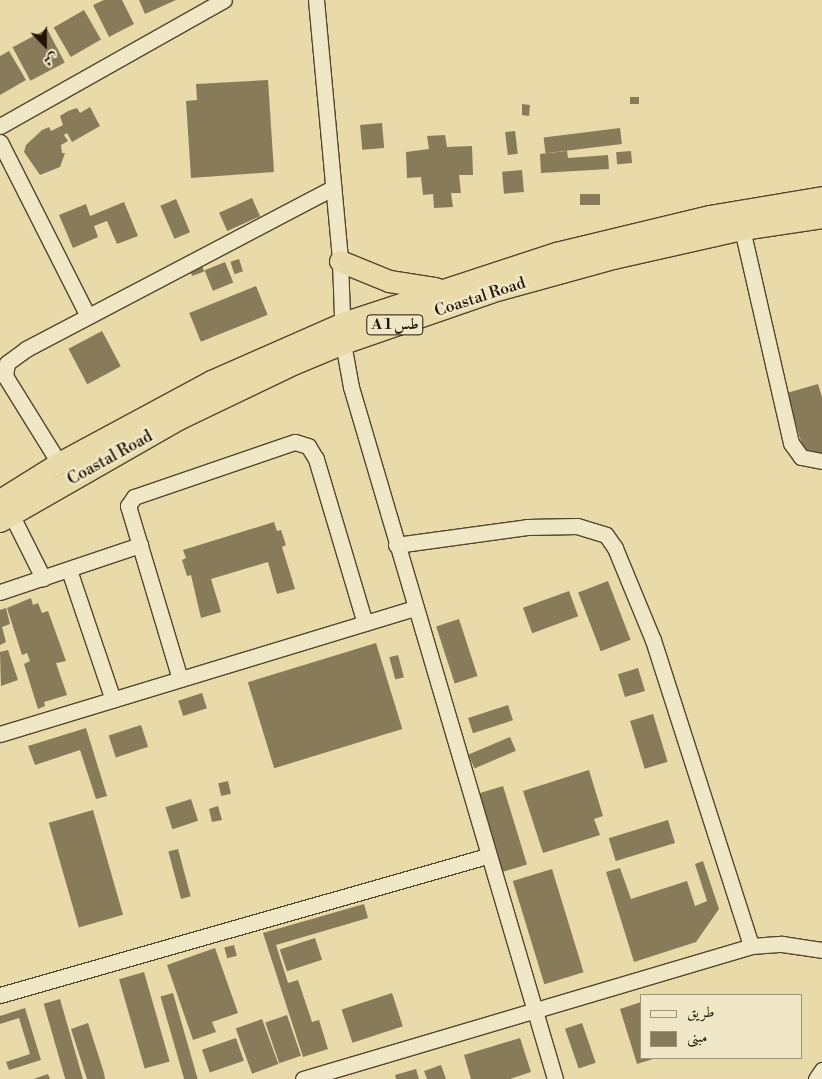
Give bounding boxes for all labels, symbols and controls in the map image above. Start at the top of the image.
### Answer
north arrow [20,20,70,70]
text: ش [41,48,60,70]
street label: Coastal Road [432,273,528,321]
road number: A 1 طس [366,312,424,338]
street label: Coastal Road [64,427,156,489]
legend [640,994,802,1059]
text: طريق [687,1003,714,1022]
text: مبنى [687,1028,707,1047]

